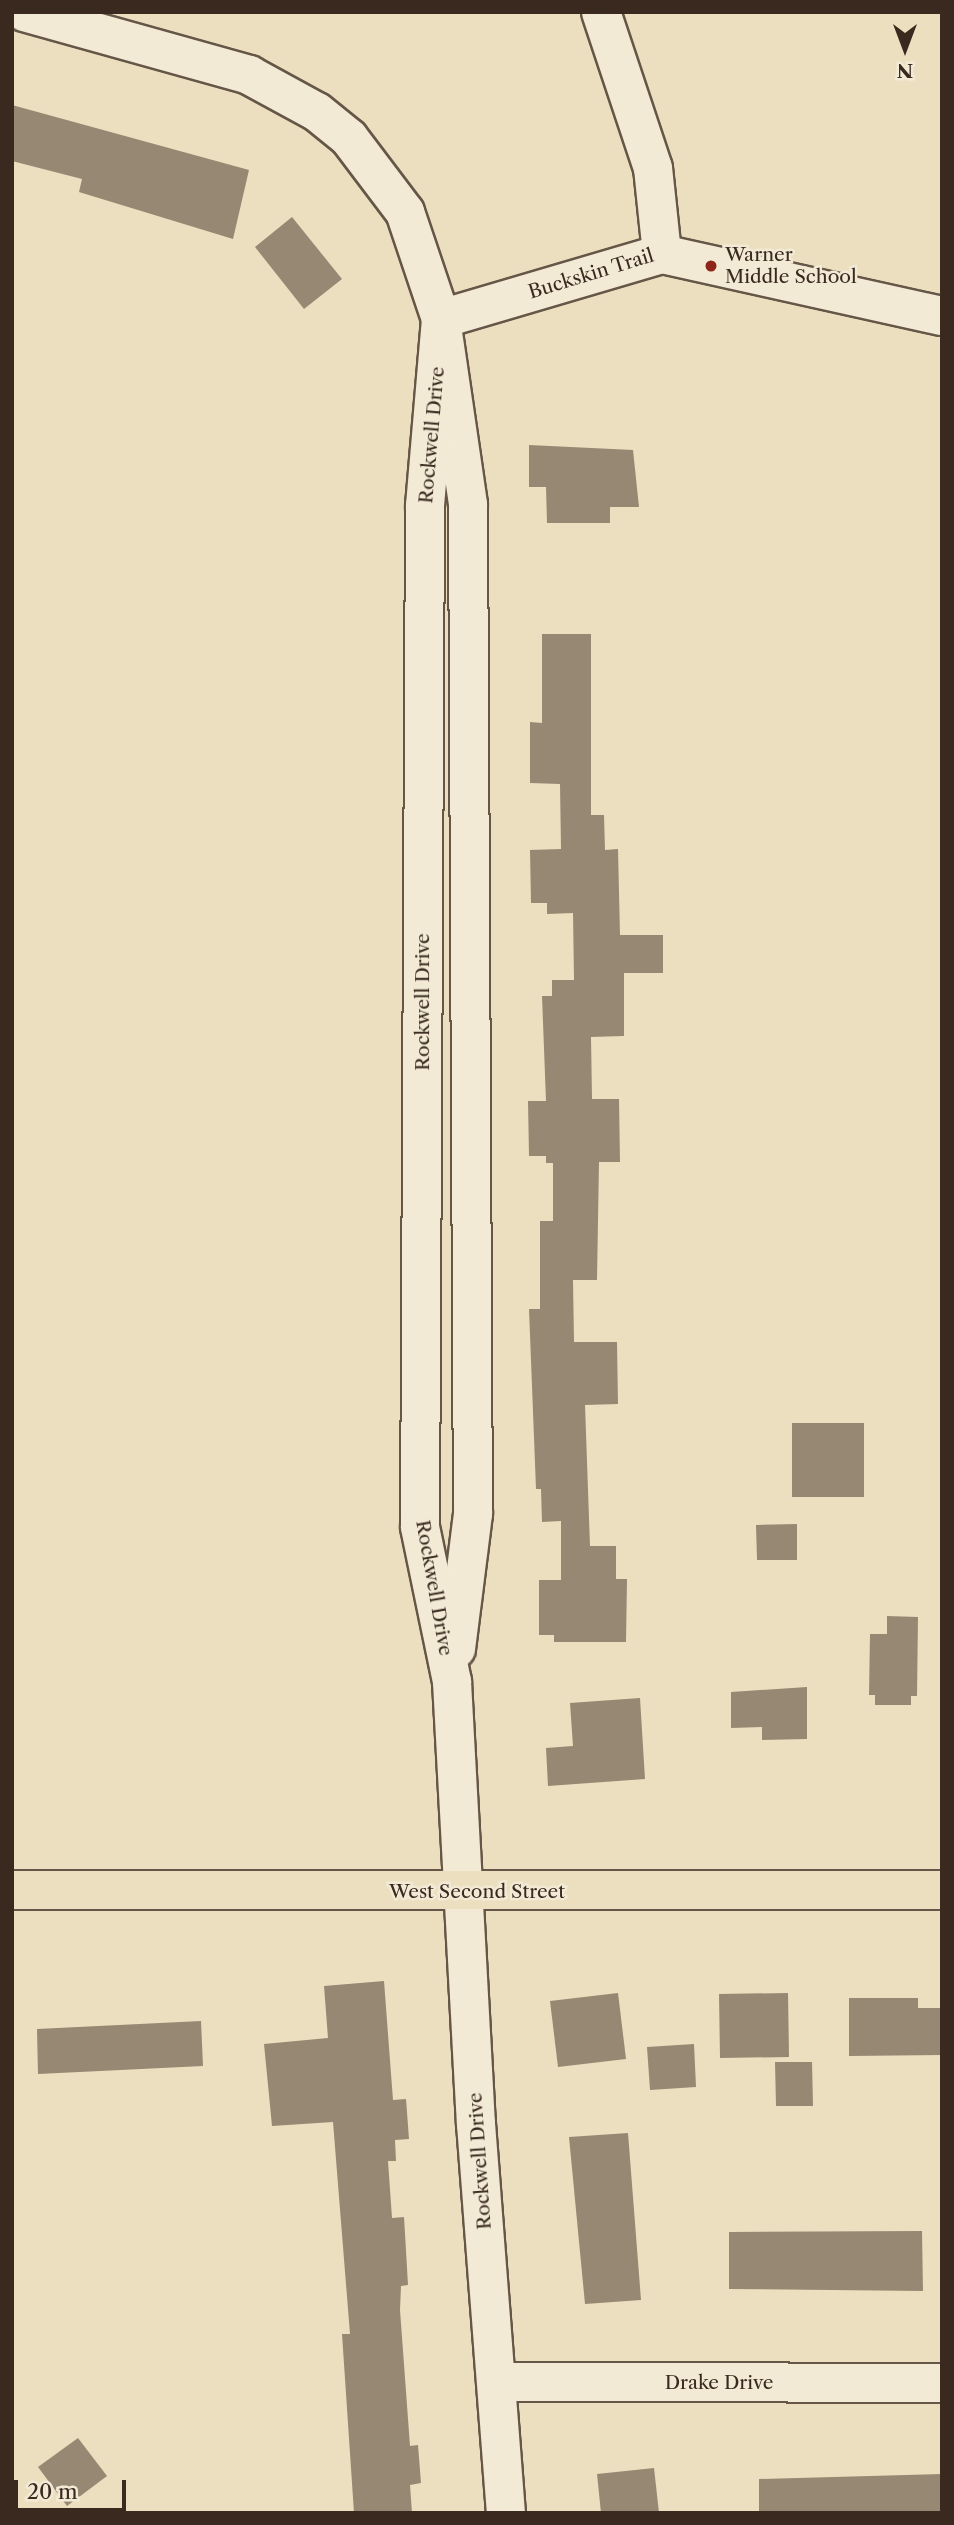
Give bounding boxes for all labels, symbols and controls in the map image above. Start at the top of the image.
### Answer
north arrow [870,14,940,84]
text: N [897,59,913,82]
street label: Buckskin Trail [525,244,657,304]
place label: Warner Middle School [725,244,857,288]
marker: Warner Middle School [703,258,719,274]
street label: Rockwell Drive [415,366,449,504]
street label: Rockwell Drive [412,933,434,1071]
street label: Rockwell Drive [411,1518,457,1658]
street label: West Second Street [389,1881,565,1903]
street label: Rockwell Drive [464,2092,496,2230]
street label: Drake Drive [665,2372,773,2394]
scale bar [18,2466,130,2510]
text: 20 m [27,2479,78,2504]

